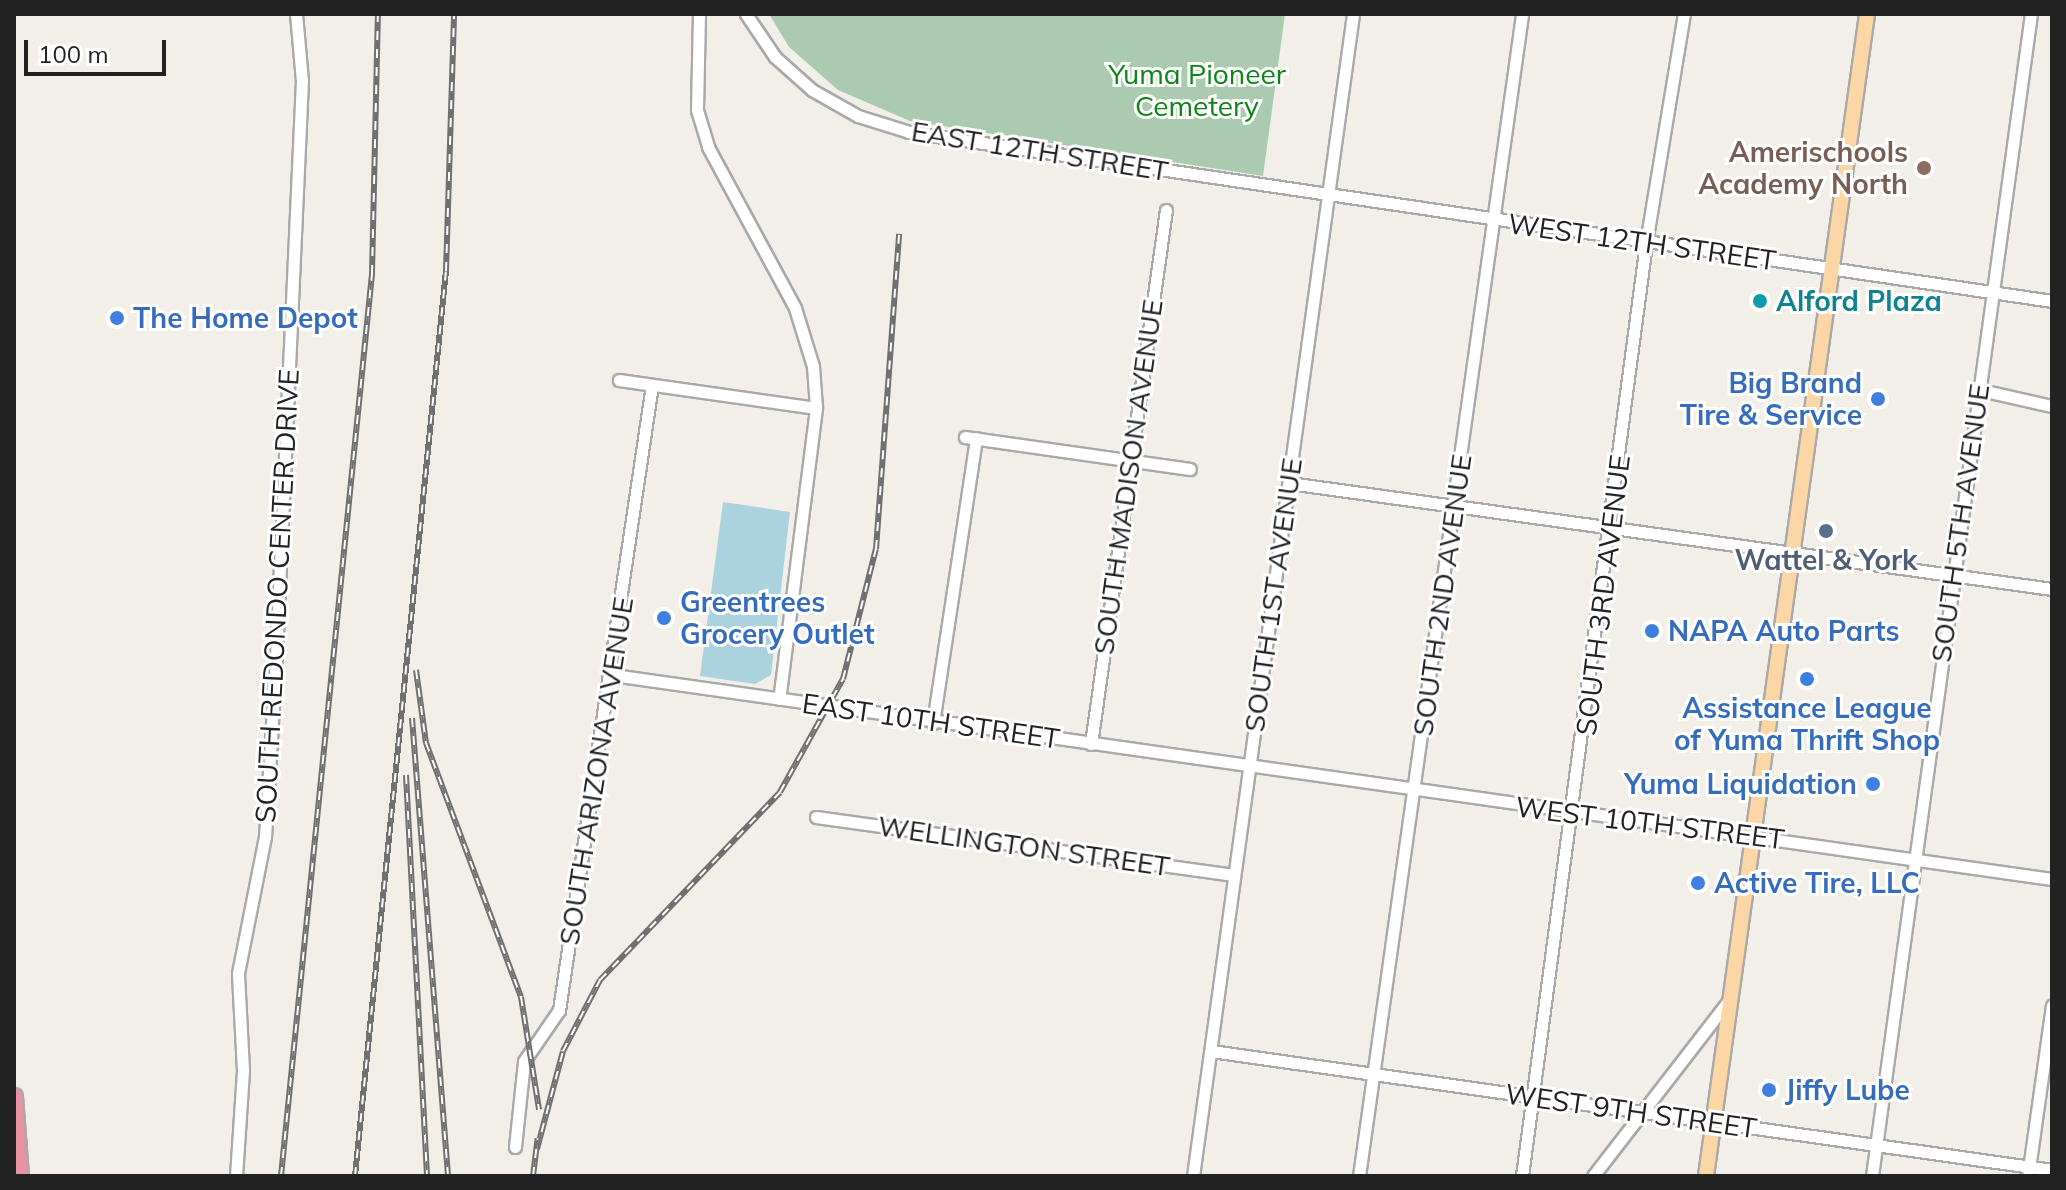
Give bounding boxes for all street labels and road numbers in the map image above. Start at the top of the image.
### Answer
street label: EAST 12TH STREET [909,114,1171,188]
street label: WEST 12TH STREET [1506,207,1778,277]
street label: SOUTH MADISON AVENUE [1086,297,1170,657]
street label: SOUTH REDONDO CENTER DRIVE [248,368,306,824]
street label: SOUTH 5TH AVENUE [1924,382,1996,664]
street label: SOUTH 2ND AVENUE [1406,452,1478,738]
street label: SOUTH 3RD AVENUE [1569,453,1637,737]
street label: SOUTH 1ST AVENUE [1237,456,1309,734]
street label: SOUTH ARIZONA AVENUE [552,595,640,947]
street label: EAST 10TH STREET [800,686,1062,756]
street label: WEST 10TH STREET [1514,790,1786,856]
street label: WELLINGTON STREET [876,809,1172,883]
street label: WEST 9TH STREET [1503,1077,1759,1145]

